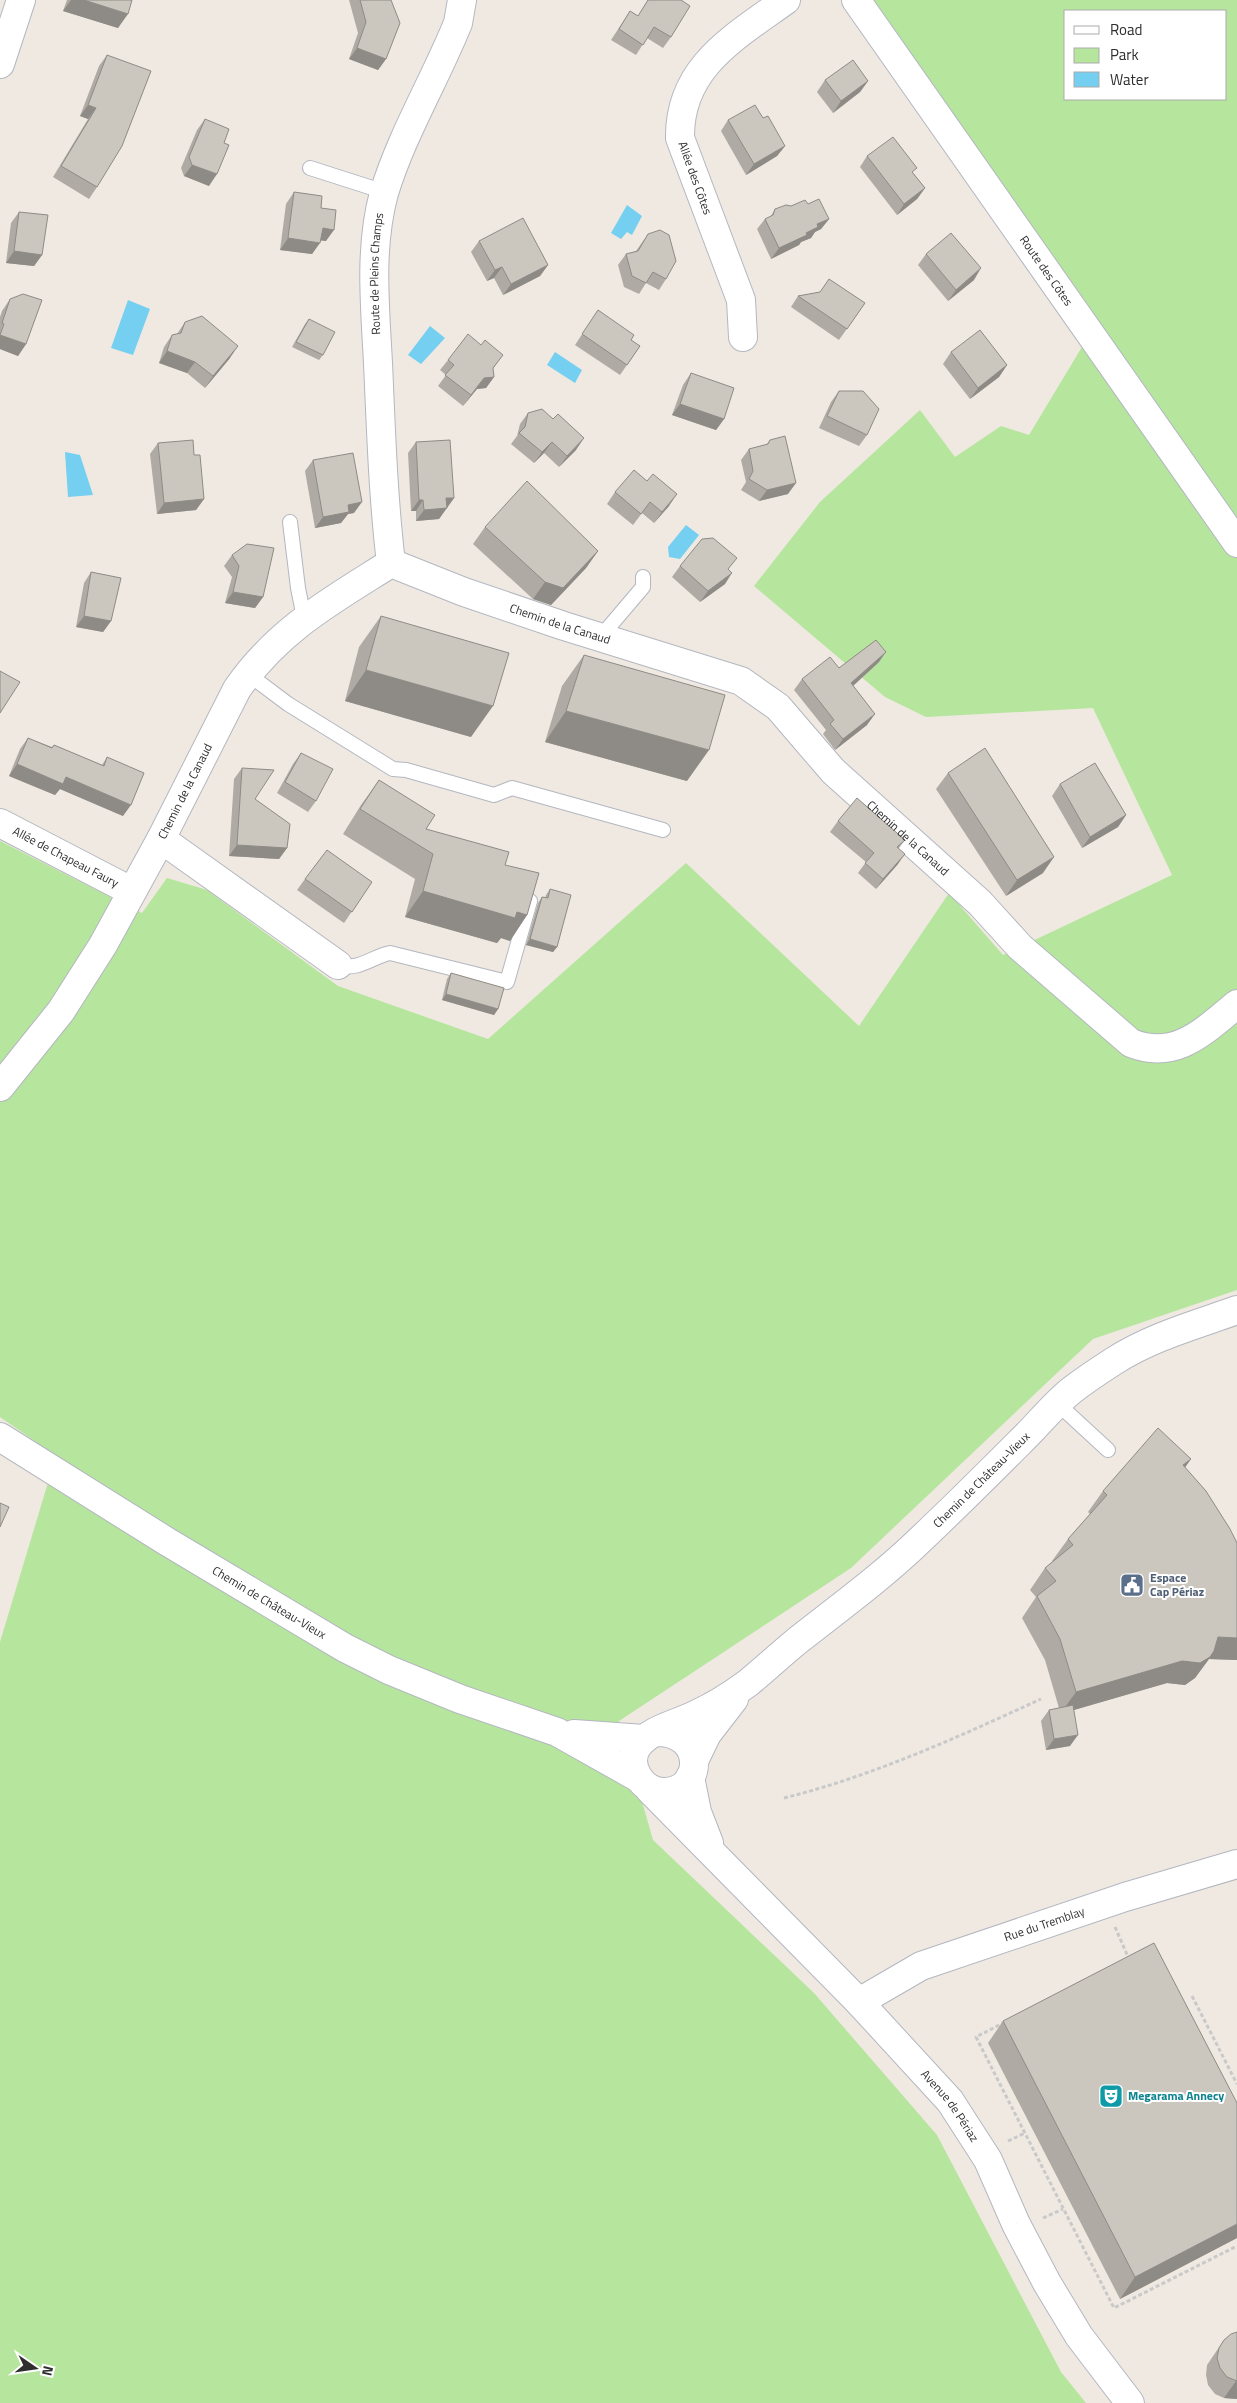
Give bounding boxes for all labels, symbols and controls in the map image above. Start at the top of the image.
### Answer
legend [1064,10,1227,100]
text: Road [1110,18,1142,41]
text: Park [1110,43,1139,66]
text: Water [1110,68,1149,91]
street label: Allée des Côtes [673,139,718,217]
street label: Route de Pleins Champs [364,211,388,335]
street label: Route des Côtes [1015,232,1078,310]
street label: Chemin de la Canaud [507,598,613,649]
street label: Chemin de la Canaud [153,740,217,842]
street label: Chemin de la Canaud [863,796,954,880]
street label: Allée de Chapeau Faury [10,821,122,892]
street label: Chemin de Château-Vieux [928,1427,1034,1532]
street label: Chemin de Château-Vieux [209,1561,330,1644]
place label: Espace Cap Périaz [1150,1568,1204,1601]
public building icon: Espace Cap Périaz [1119,1572,1145,1598]
street label: Rue du Tremblay [1001,1901,1087,1946]
street label: Avenue de Périaz [917,2065,984,2146]
theatre icon: Megarama Annecy [1098,2083,1124,2109]
place label: Megarama Annecy [1128,2086,1224,2105]
north arrow [10,2343,60,2393]
text: N [37,2364,59,2378]

